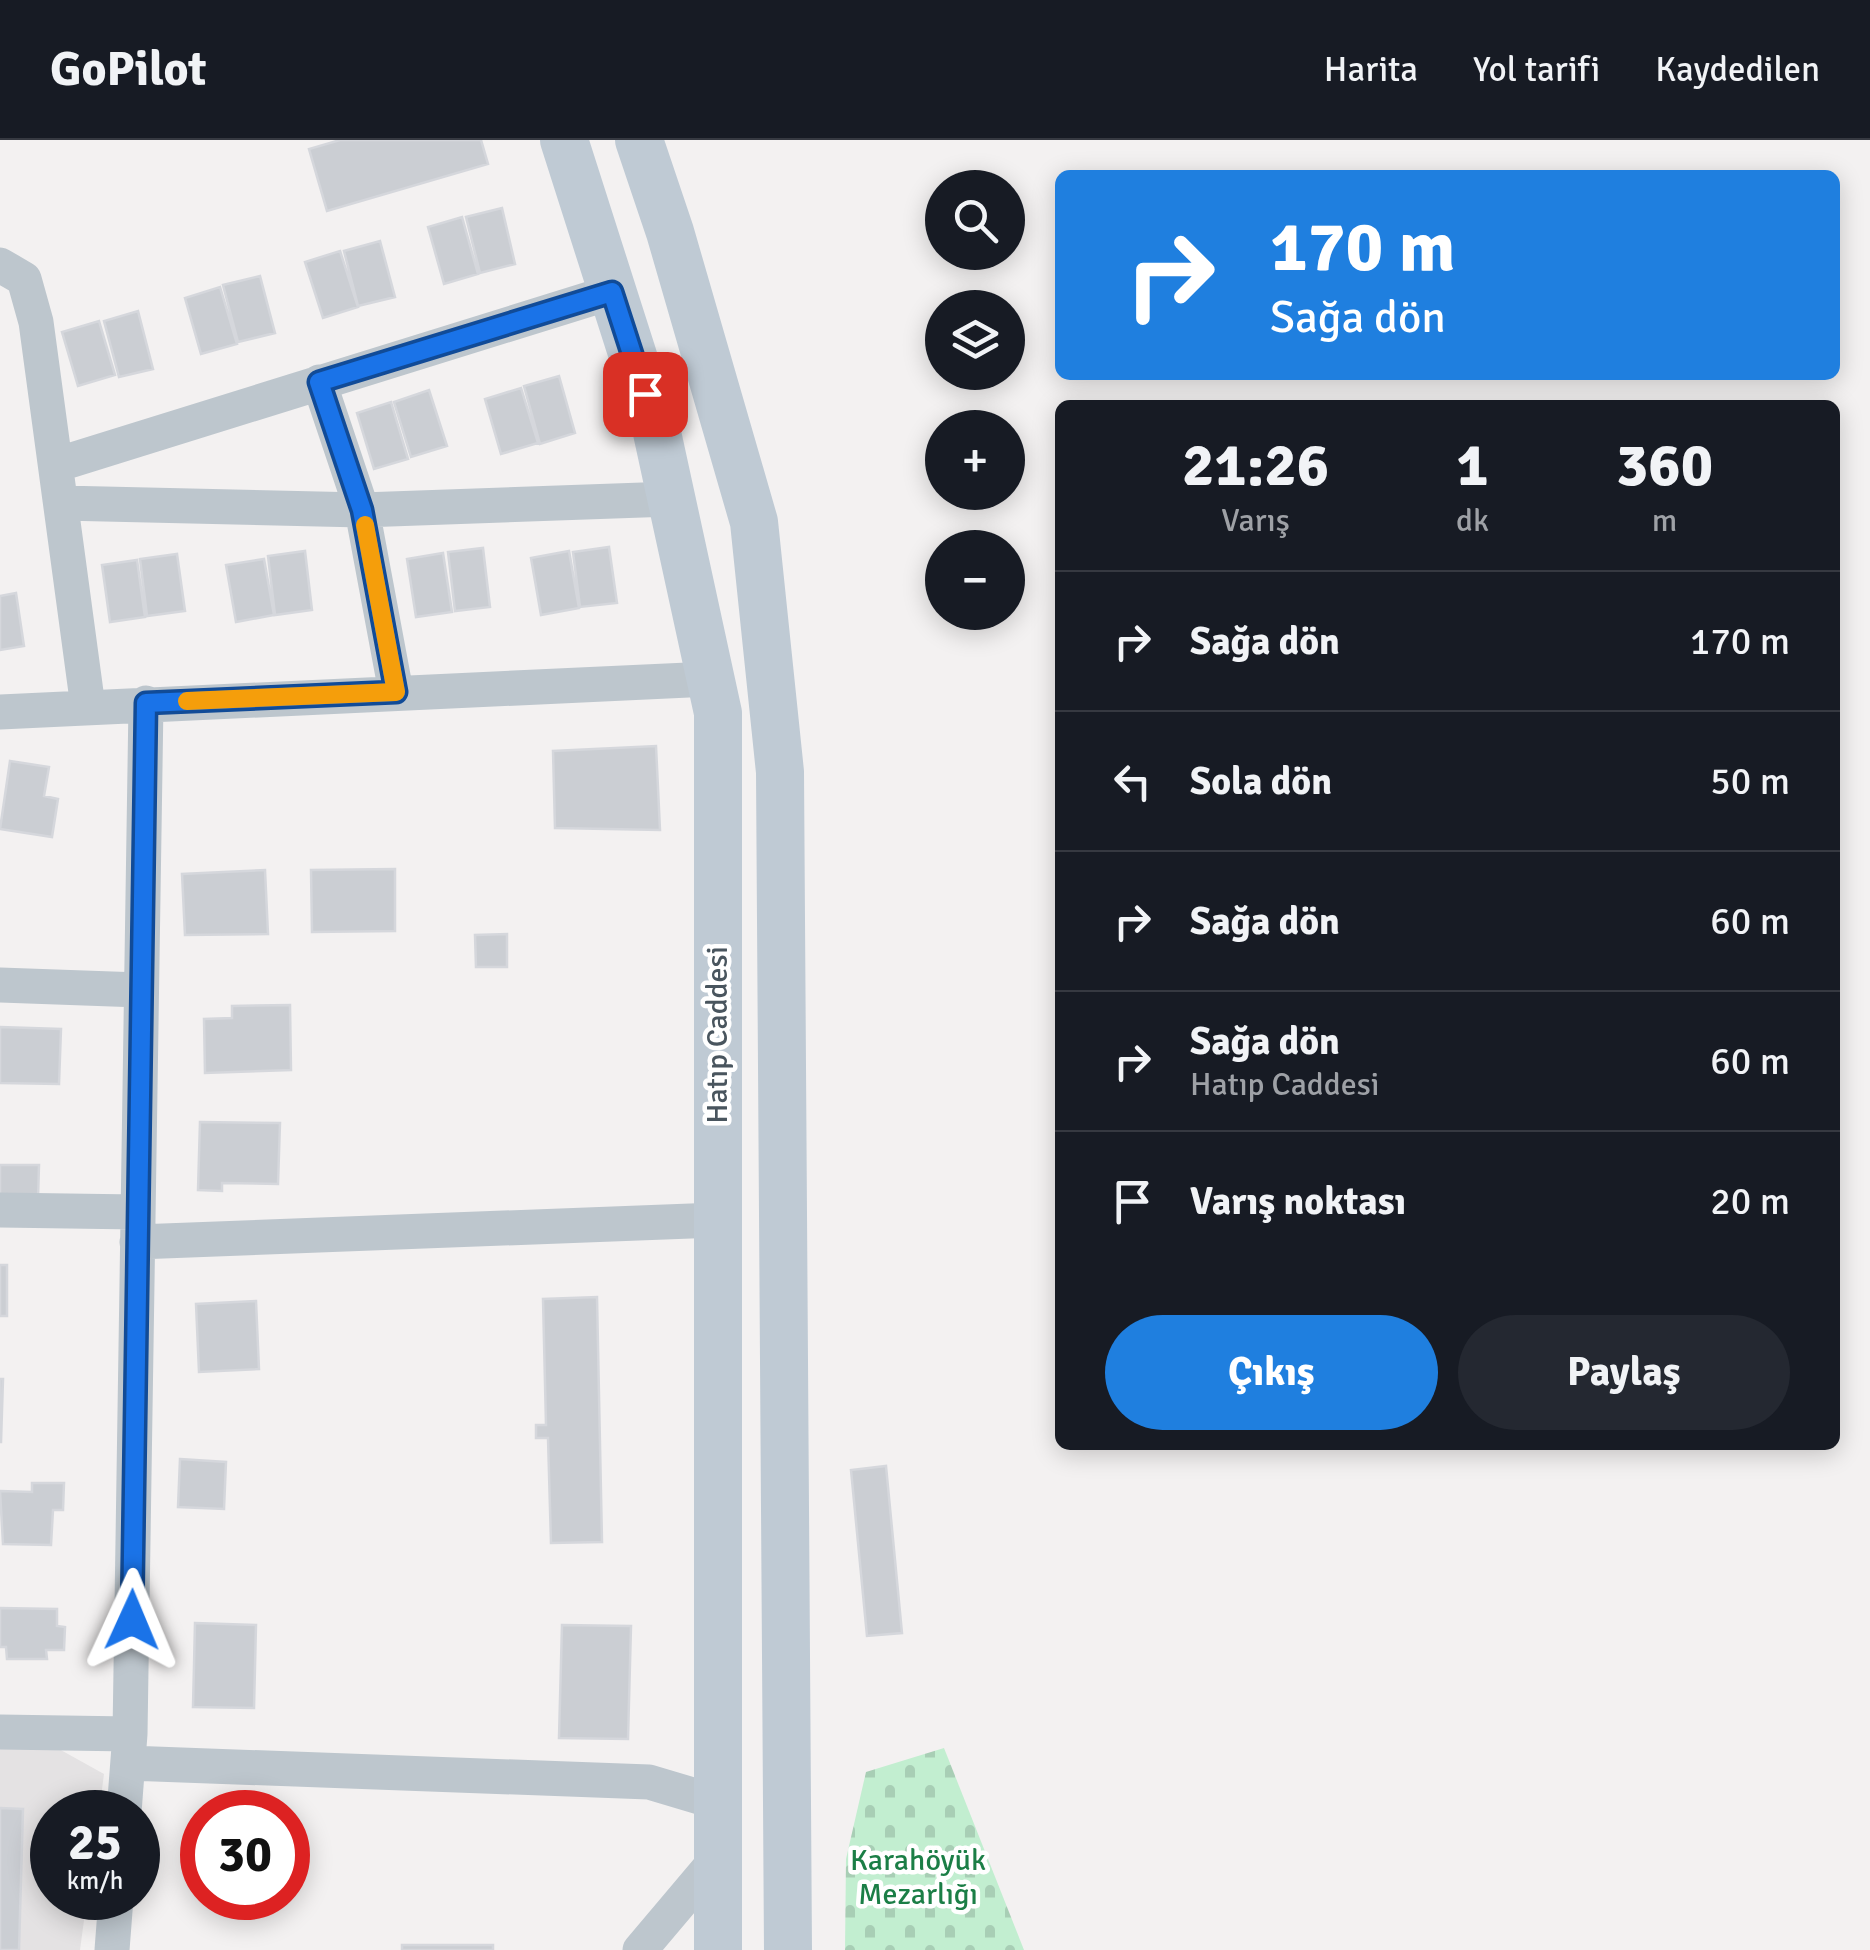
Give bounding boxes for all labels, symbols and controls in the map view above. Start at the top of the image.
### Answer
text: GoPilot [50,40,207,99]
text: Harita [1324,48,1418,91]
text: Yol tarifi [1473,48,1600,91]
text: Kaydedilen [1655,48,1820,91]
map controls [925,170,1025,630]
button: search [925,170,1025,270]
text: 170 m [1270,204,1455,290]
icon: right [1105,210,1235,340]
button: layers [925,290,1025,390]
text: Sağa dön [1270,290,1446,345]
pin [603,352,688,437]
icon: arrive [618,367,673,422]
button: + [925,410,1025,510]
text: 21:26 [1182,429,1329,503]
text: 1 [1456,429,1489,503]
text: 360 [1616,429,1713,503]
text: Varış [1221,501,1290,540]
text: dk [1456,501,1489,540]
text: m [1652,501,1677,540]
button: − [925,530,1025,630]
icon: right [1105,614,1160,669]
text: Sağa dön [1190,618,1340,665]
text: 170 m [1690,618,1790,665]
icon: left [1105,754,1160,809]
text: Sola dön [1190,758,1332,805]
text: 50 m [1710,758,1790,805]
icon: right [1105,894,1160,949]
text: Sağa dön [1190,898,1340,945]
text: 60 m [1710,898,1790,945]
street label: Hatıp Caddesi [699,946,736,1124]
text: Sağa dön [1190,1018,1340,1065]
icon: right [1105,1034,1160,1089]
text: 60 m [1710,1038,1790,1085]
text: Hatıp Caddesi [1190,1065,1379,1104]
icon: arrive [1105,1174,1160,1229]
text: Varış noktası [1190,1178,1406,1225]
text: 20 m [1710,1178,1790,1225]
button: Çıkış [1105,1315,1438,1430]
button: Paylaş [1458,1315,1790,1430]
position arrow [80,1568,184,1672]
speed limit sign: 30 [180,1790,310,1920]
text: 25 [68,1812,122,1874]
park label: Karahöyük Mezarlığı [850,1842,986,1913]
text: km/h [67,1865,123,1896]

